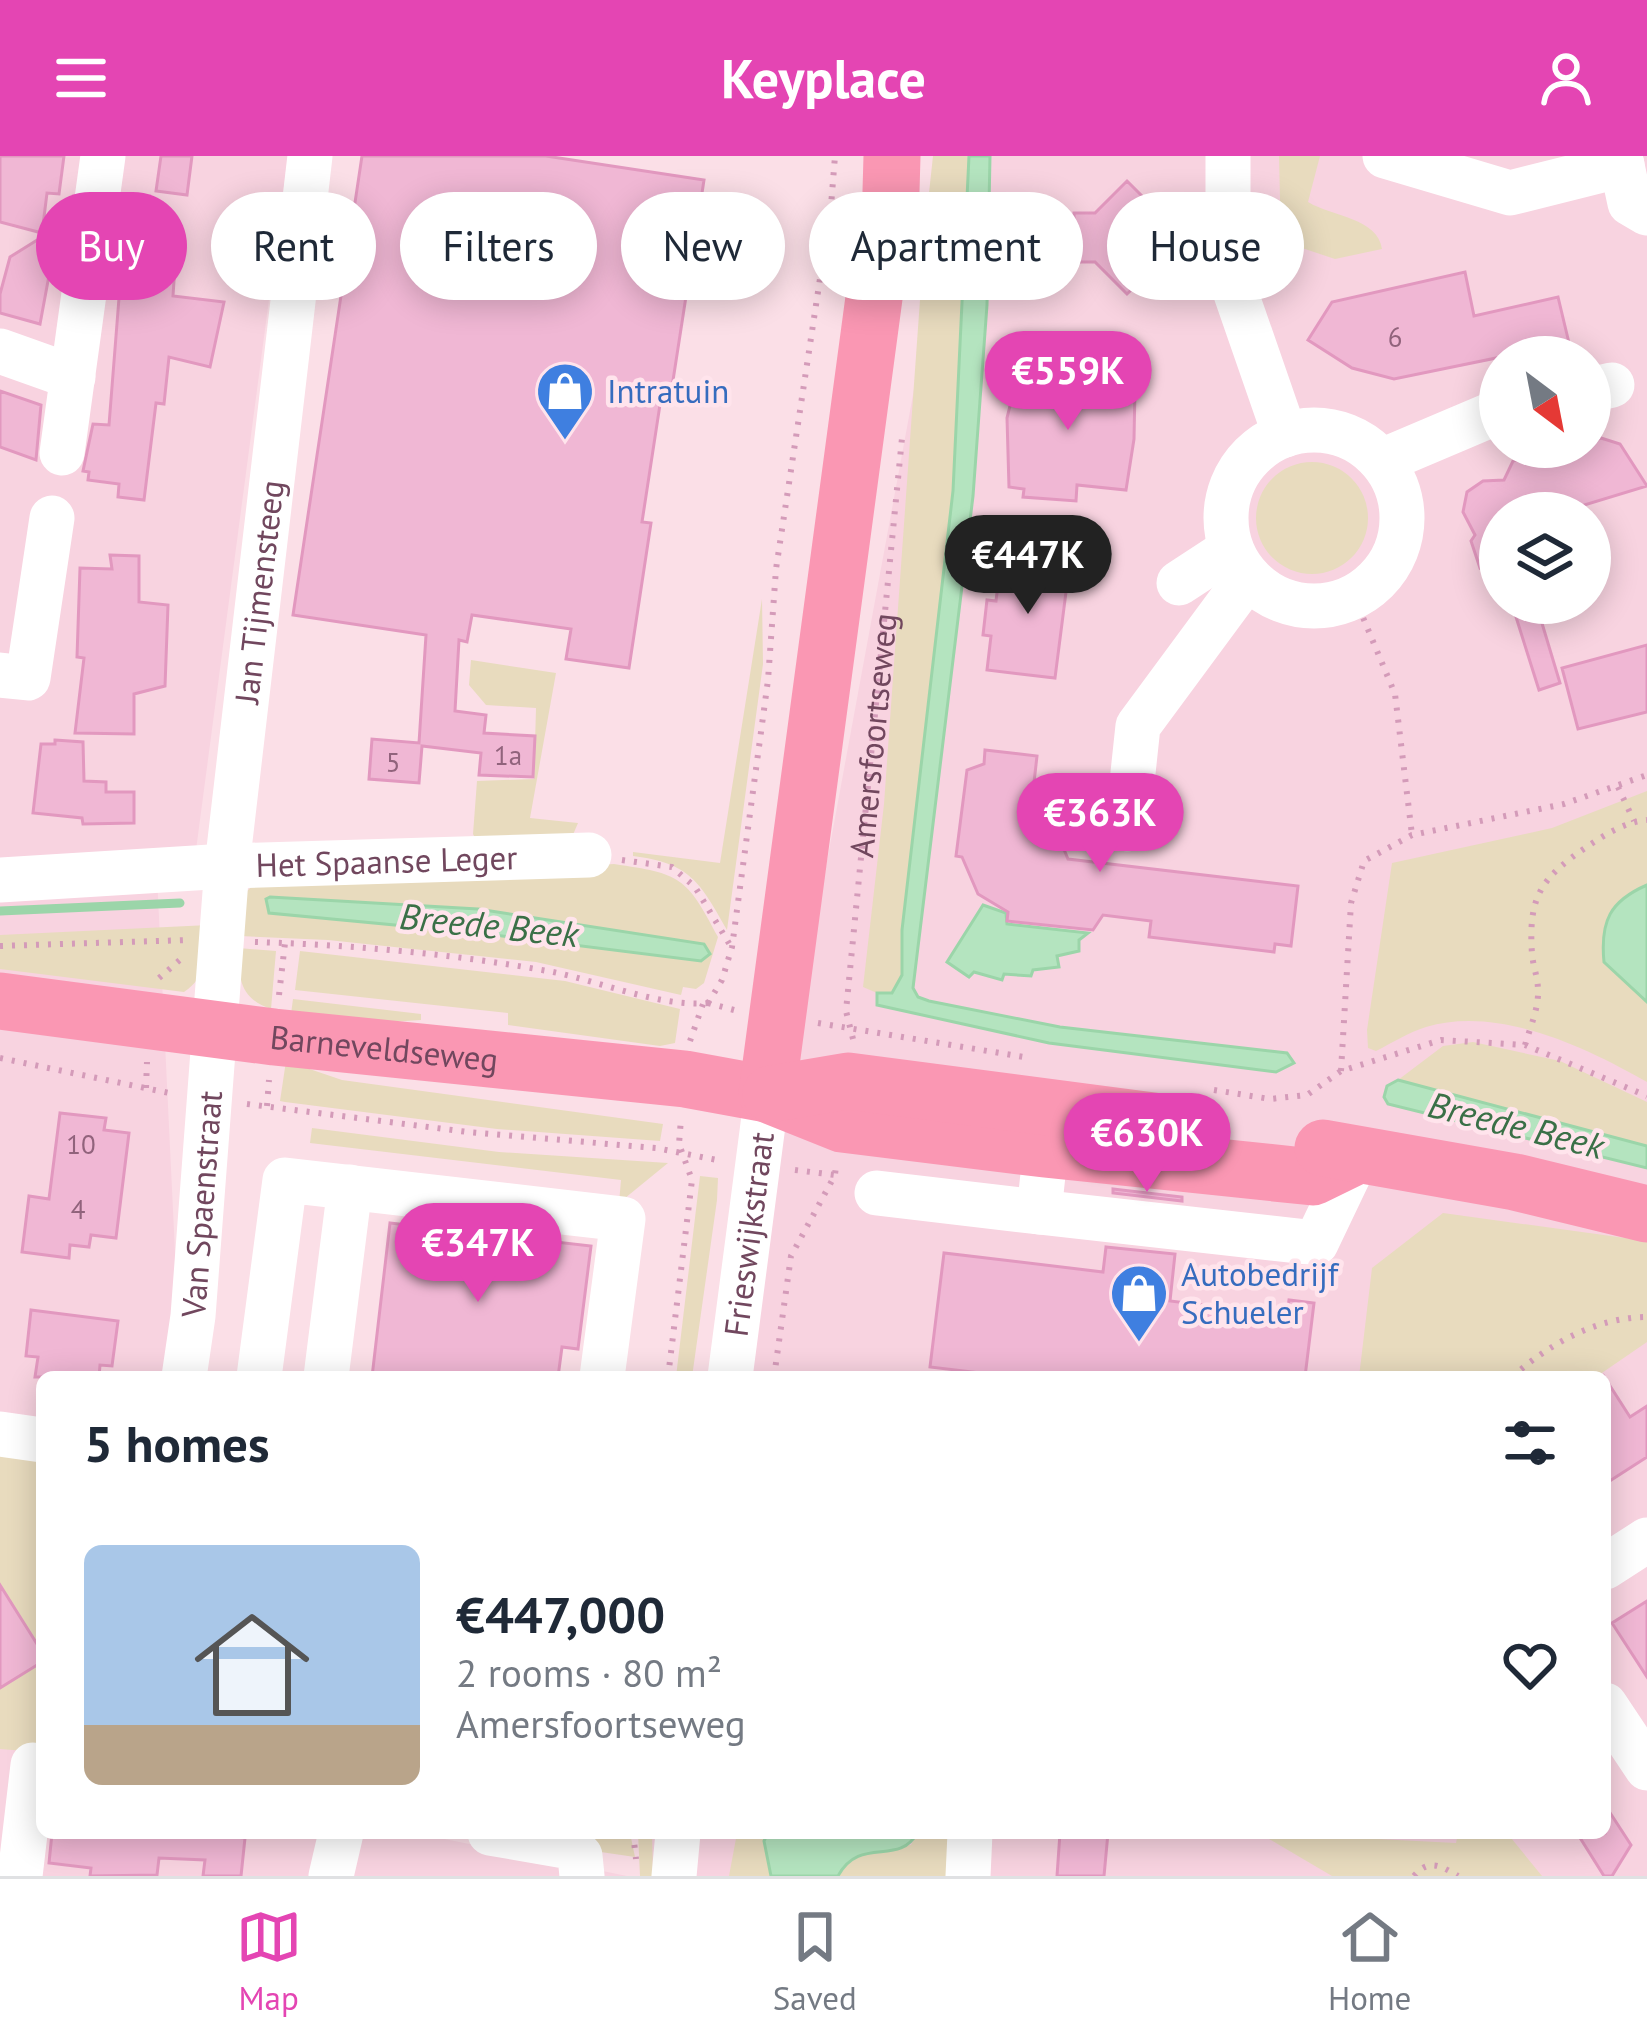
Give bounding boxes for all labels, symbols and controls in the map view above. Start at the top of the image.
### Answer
text: Keyplace [721,43,926,113]
icon: menu [48,45,114,111]
icon: person [1533,45,1599,111]
chip: Buy [36,192,187,300]
chip: Rent [211,192,376,300]
chip: Filters [400,192,597,300]
chip: New [621,192,785,300]
chip: Apartment [809,192,1083,300]
chip: House [1107,192,1304,300]
house number: 6 [1388,320,1402,354]
pin: €559K [984,331,1152,433]
north arrow [1479,336,1611,468]
map controls [1479,336,1611,624]
text: €559K [1012,344,1124,395]
shop icon: Intratuin [534,360,596,442]
place label: Intratuin [607,369,729,412]
street label: Jan Tijmensteeg [224,478,293,708]
button: layers [1479,492,1611,624]
pin: €447K [944,515,1112,617]
text: €447K [972,528,1084,579]
street label: Amersfoortseweg [839,611,906,859]
house number: 1a [494,738,522,772]
house number: 5 [386,745,400,779]
pin: €363K [1016,773,1184,875]
text: €363K [1044,786,1156,837]
street label: Het Spaanse Leger [255,835,518,886]
water label: Breede Beek [397,892,582,957]
street label: Barneveldseweg [268,1015,500,1081]
water label: Breede Beek [1423,1080,1611,1169]
street label: Van Spaenstraat [171,1089,231,1320]
pin: €630K [1063,1093,1231,1195]
text: €630K [1091,1106,1203,1157]
house number: 10 [66,1127,96,1161]
street label: Frieswijkstraat [714,1129,783,1339]
house number: 4 [71,1192,86,1226]
pin: €347K [394,1203,562,1305]
text: €347K [422,1216,534,1267]
place label: Autobedrijf Schueler [1181,1252,1340,1333]
shop icon: Autobedrijf Schueler [1108,1262,1170,1344]
text: 5 homes [84,1410,270,1476]
icon: filters [1497,1410,1563,1476]
text: €447,000 [456,1581,665,1647]
icon: home [180,1593,324,1737]
icon: heart [1497,1632,1563,1698]
text: 2 rooms · 80 m² [456,1647,722,1698]
text: Amersfoortseweg [456,1698,746,1749]
tab: Map [236,1904,302,2019]
tab: Saved [773,1904,857,2019]
tab: Home [1328,1904,1411,2019]

